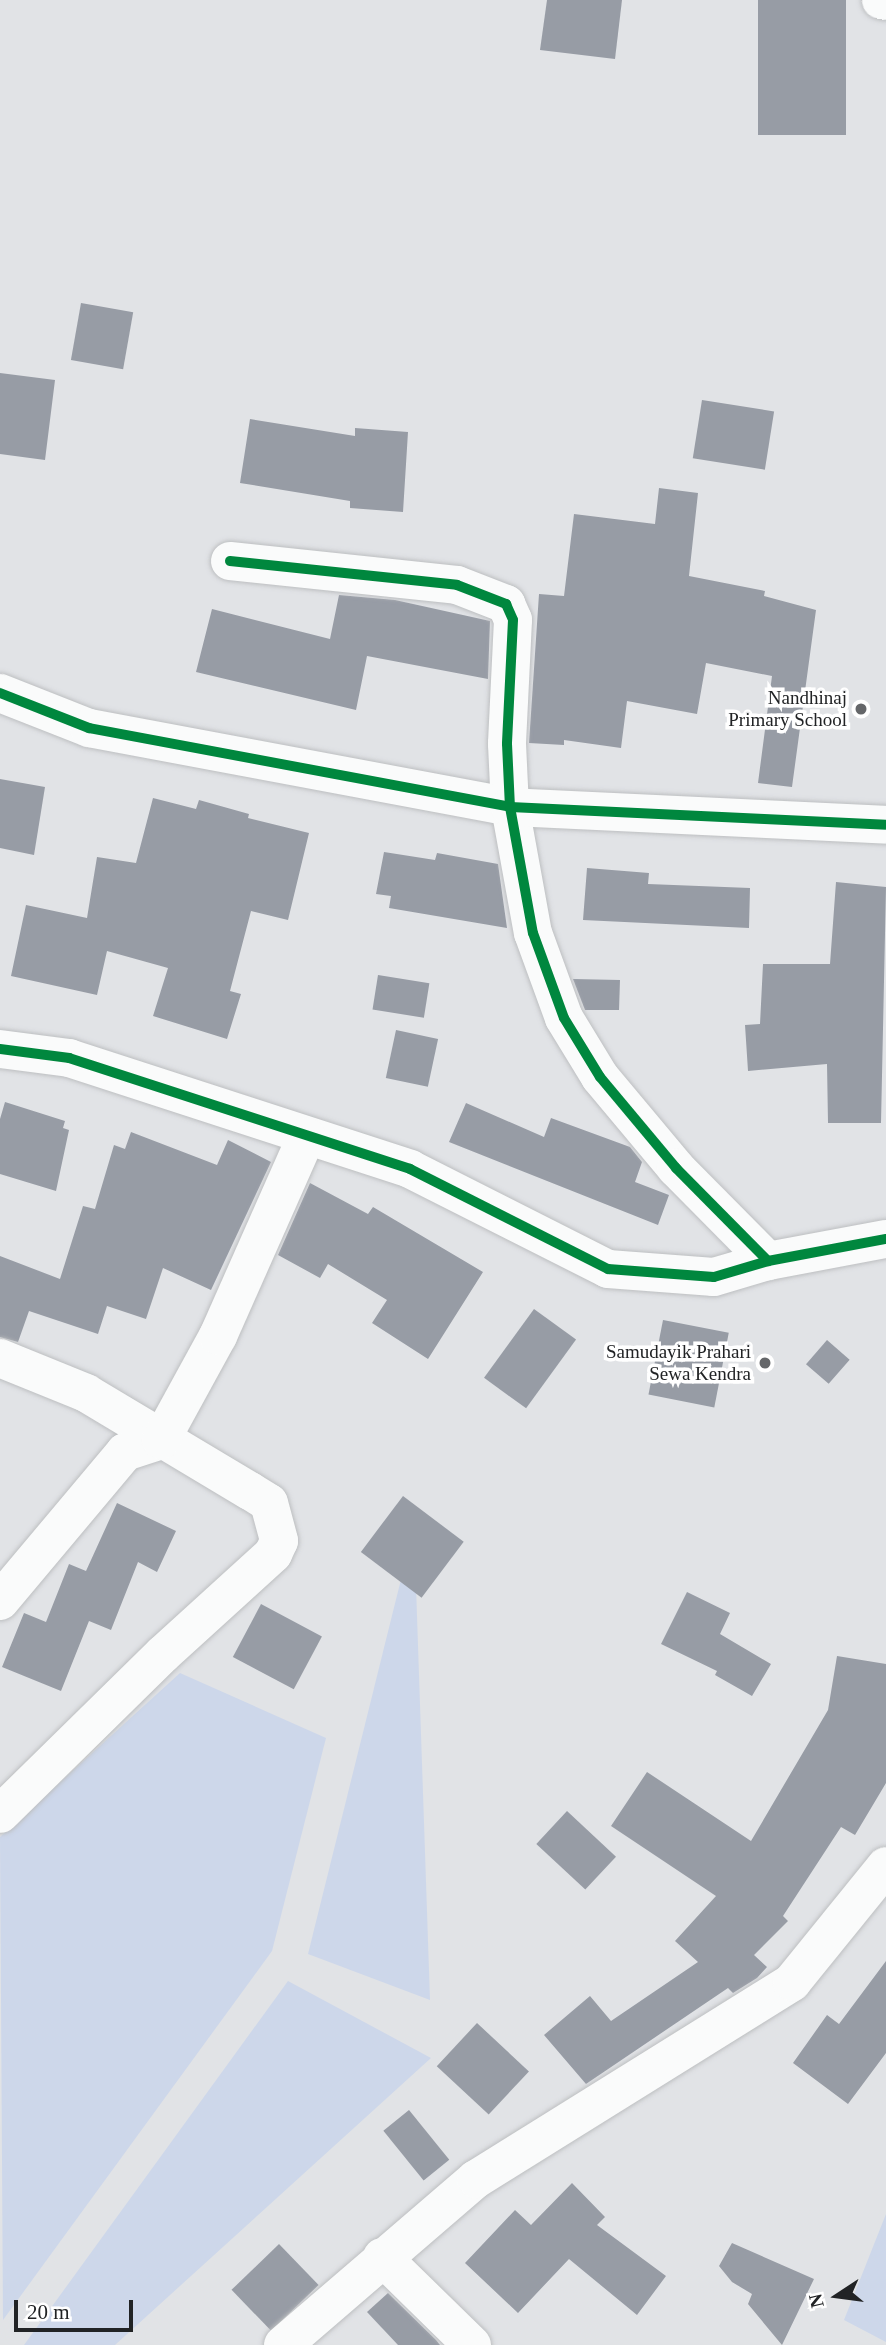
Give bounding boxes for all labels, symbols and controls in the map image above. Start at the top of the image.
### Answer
place label: Nandhinaj Primary School [713,687,847,731]
marker: Nandhinaj Primary School [853,701,869,717]
place label: Samudayik Prahari Sewa Kendra [584,1341,751,1385]
marker: Samudayik Prahari Sewa Kendra [757,1355,773,1371]
north arrow [802,2261,872,2331]
scale bar [18,2286,136,2330]
text: N [804,2292,828,2310]
text: 20 m [27,2300,70,2324]

